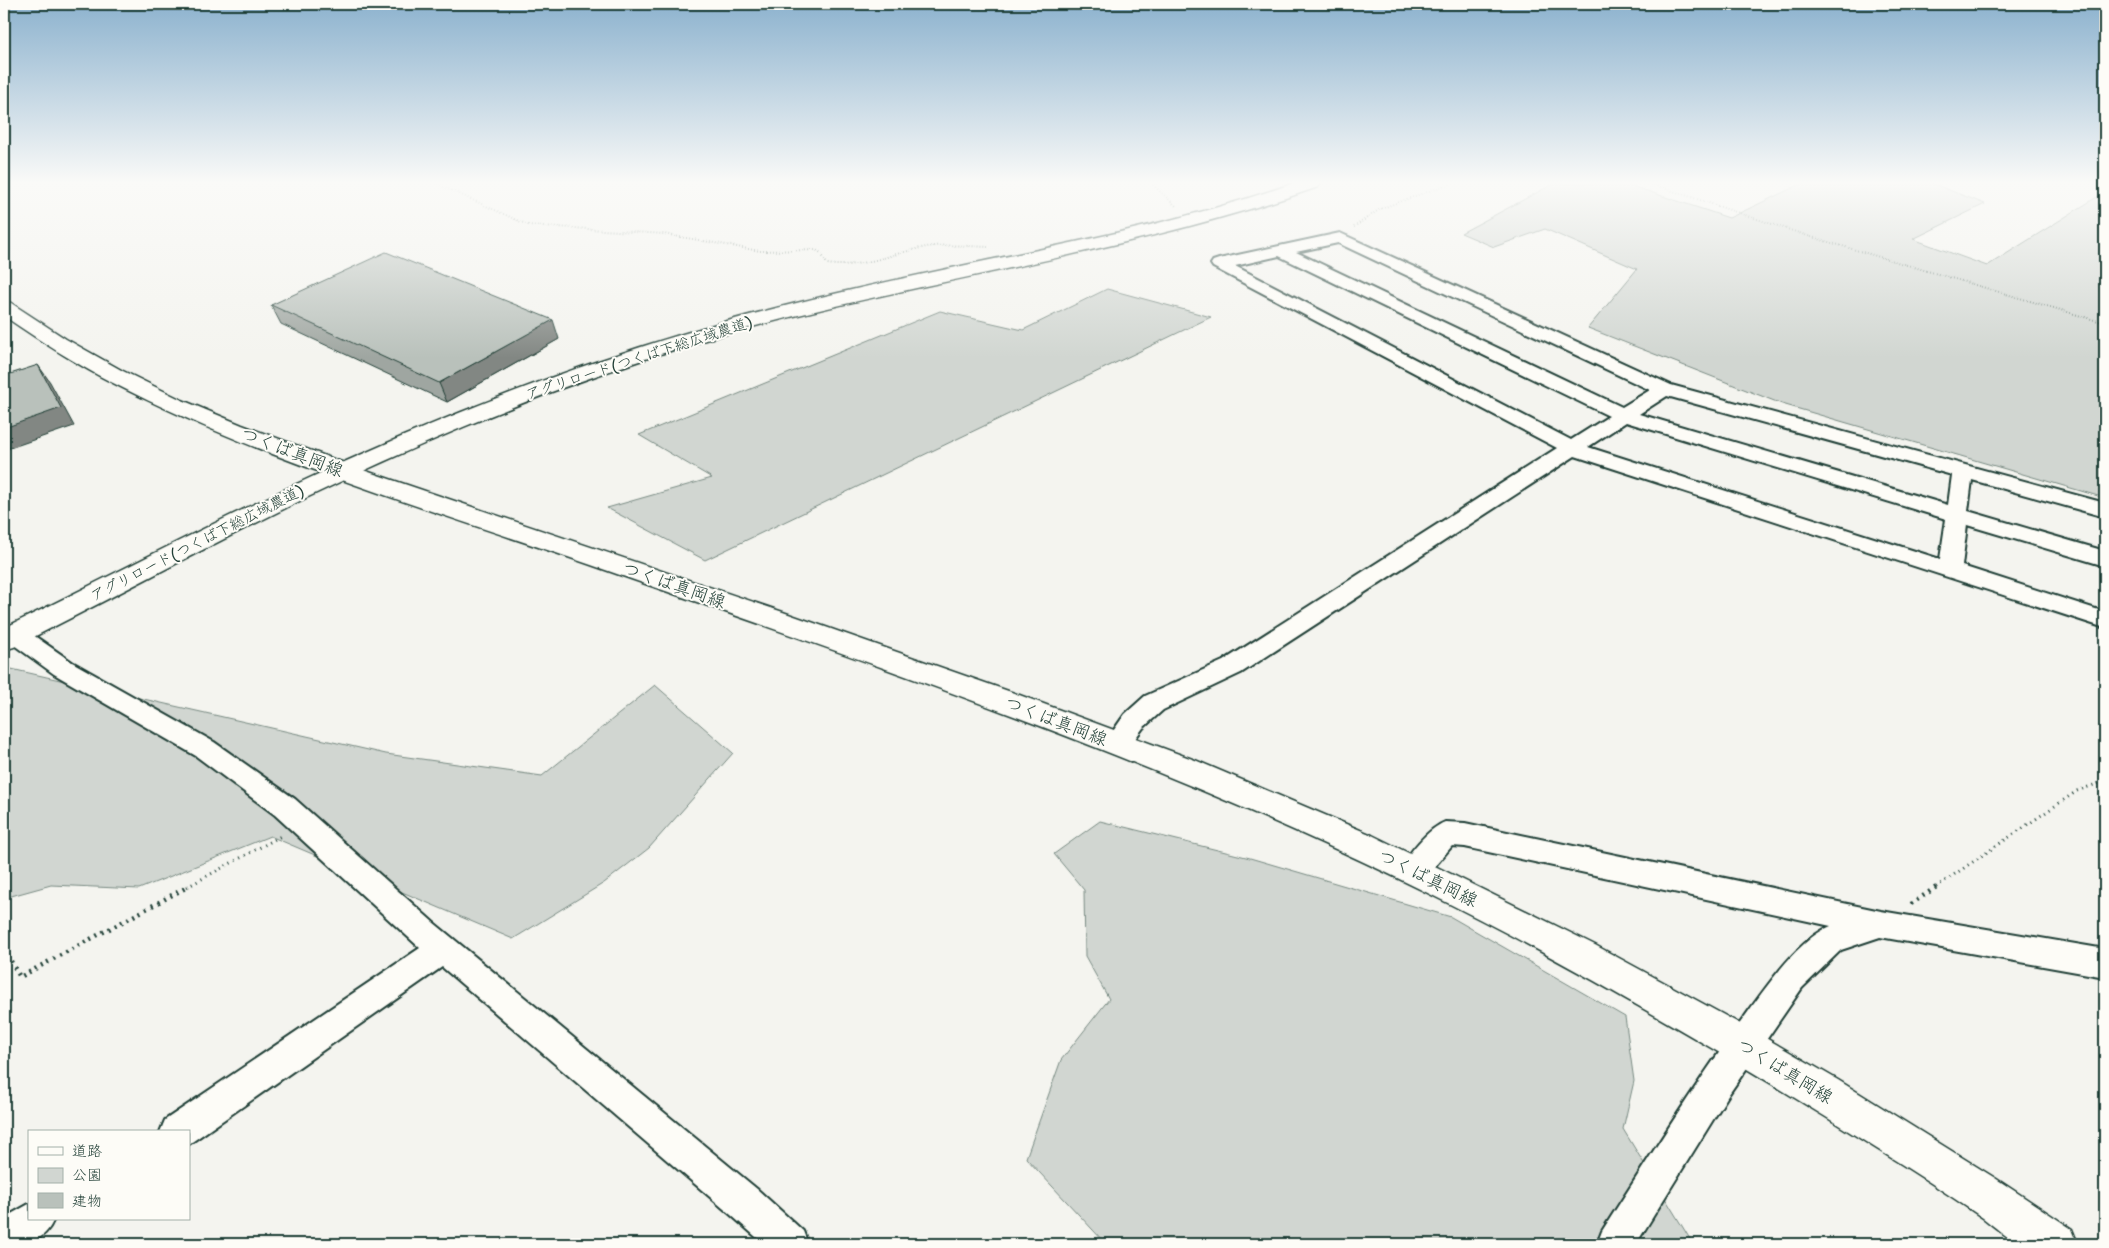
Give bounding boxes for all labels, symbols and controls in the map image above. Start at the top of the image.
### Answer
street label: アグリロード(つくば下総広域農道) [523,312,755,404]
street label: つくば真岡線 [237,421,347,483]
street label: アグリロード(つくば下総広域農道) [87,480,307,606]
street label: つくば真岡線 [619,556,729,614]
street label: つくば真岡線 [1001,690,1111,752]
street label: つくば真岡線 [1374,844,1482,912]
street label: つくば真岡線 [1733,1033,1837,1109]
legend [28,1130,190,1220]
text: 道路 [72,1141,102,1161]
text: 公園 [72,1165,102,1185]
text: 建物 [72,1191,102,1211]

